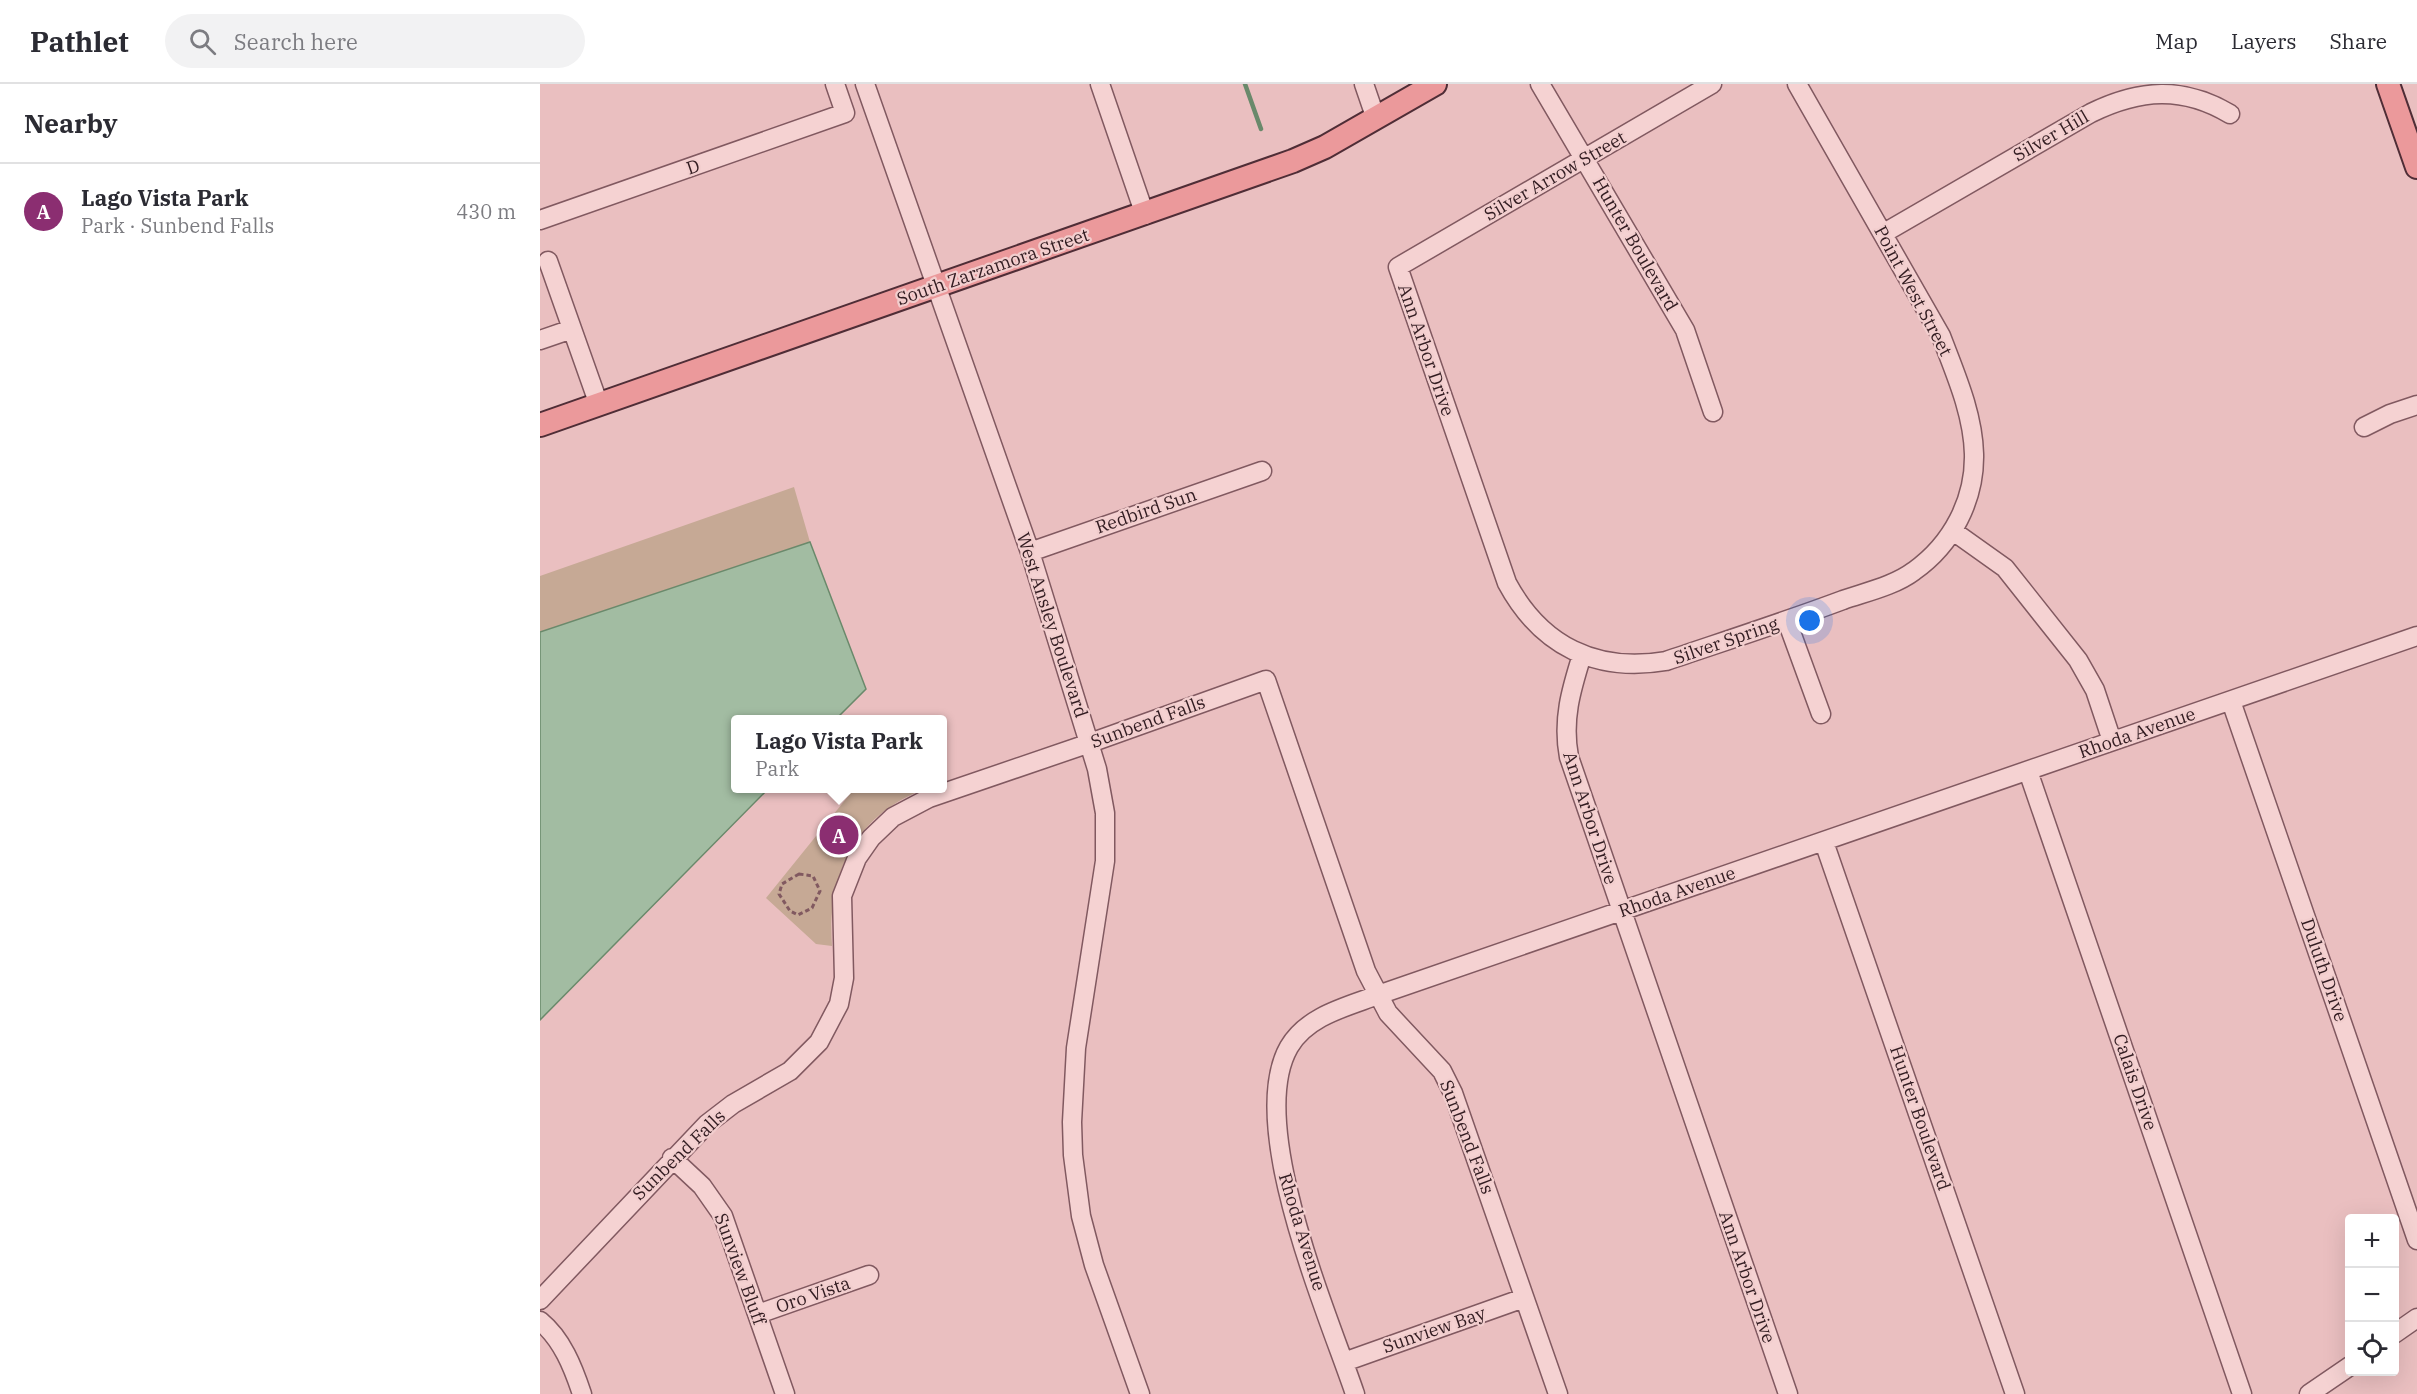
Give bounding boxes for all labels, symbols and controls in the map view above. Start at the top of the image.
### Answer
search box [165,14,585,68]
text: Pathlet [30,23,129,60]
icon: search [186,25,219,58]
text: Search here [234,27,358,56]
text: Map [2155,27,2198,55]
text: Layers [2231,27,2297,55]
text: Share [2330,27,2387,55]
street label: Silver Hill [2009,105,2093,166]
text: Nearby [24,106,118,140]
street label: Silver Arrow Street [1480,126,1630,226]
street label: D [683,154,703,179]
street label: Hunter Boulevard [1588,172,1683,315]
text: Lago Vista Park [81,183,248,212]
text: A [37,198,50,225]
text: 430 m [456,198,516,225]
text: Park · Sunbend Falls [81,212,274,239]
street label: Point West Street [1869,221,1958,360]
street label: South Zarzamora Street [894,223,1092,310]
street label: Ann Arbor Drive [1393,281,1460,419]
street label: Redbird Sun [1092,483,1199,539]
street label: West Ansley Boulevard [1012,529,1093,720]
your location [1795,606,1824,635]
street label: Silver Spring [1670,612,1781,669]
street label: Sunbend Falls [1087,690,1208,753]
street label: Rhoda Avenue [2075,702,2198,763]
popup [731,715,947,793]
text: Lago Vista Park [755,726,923,755]
street label: Ann Arbor Drive [1558,748,1623,887]
text: Park [755,755,799,782]
pin: A [820,812,858,858]
street label: Rhoda Avenue [1615,861,1738,922]
street label: Duluth Drive [2296,915,2353,1024]
street label: Calais Drive [2108,1031,2163,1133]
street label: Hunter Boulevard [1885,1042,1956,1193]
street label: Sunbend Falls [1435,1076,1500,1197]
street label: Sunbend Falls [627,1105,730,1205]
street label: Rhoda Avenue [1274,1170,1331,1293]
street label: Ann Arbor Drive [1714,1208,1781,1346]
street label: Sunview Bluff [710,1210,772,1329]
map controls [2345,1214,2399,1376]
button: + [2345,1214,2399,1268]
button: − [2345,1268,2399,1322]
street label: Oro Vista [773,1271,853,1318]
street label: Sunview Bay [1379,1301,1489,1358]
button: locate [2345,1322,2399,1376]

